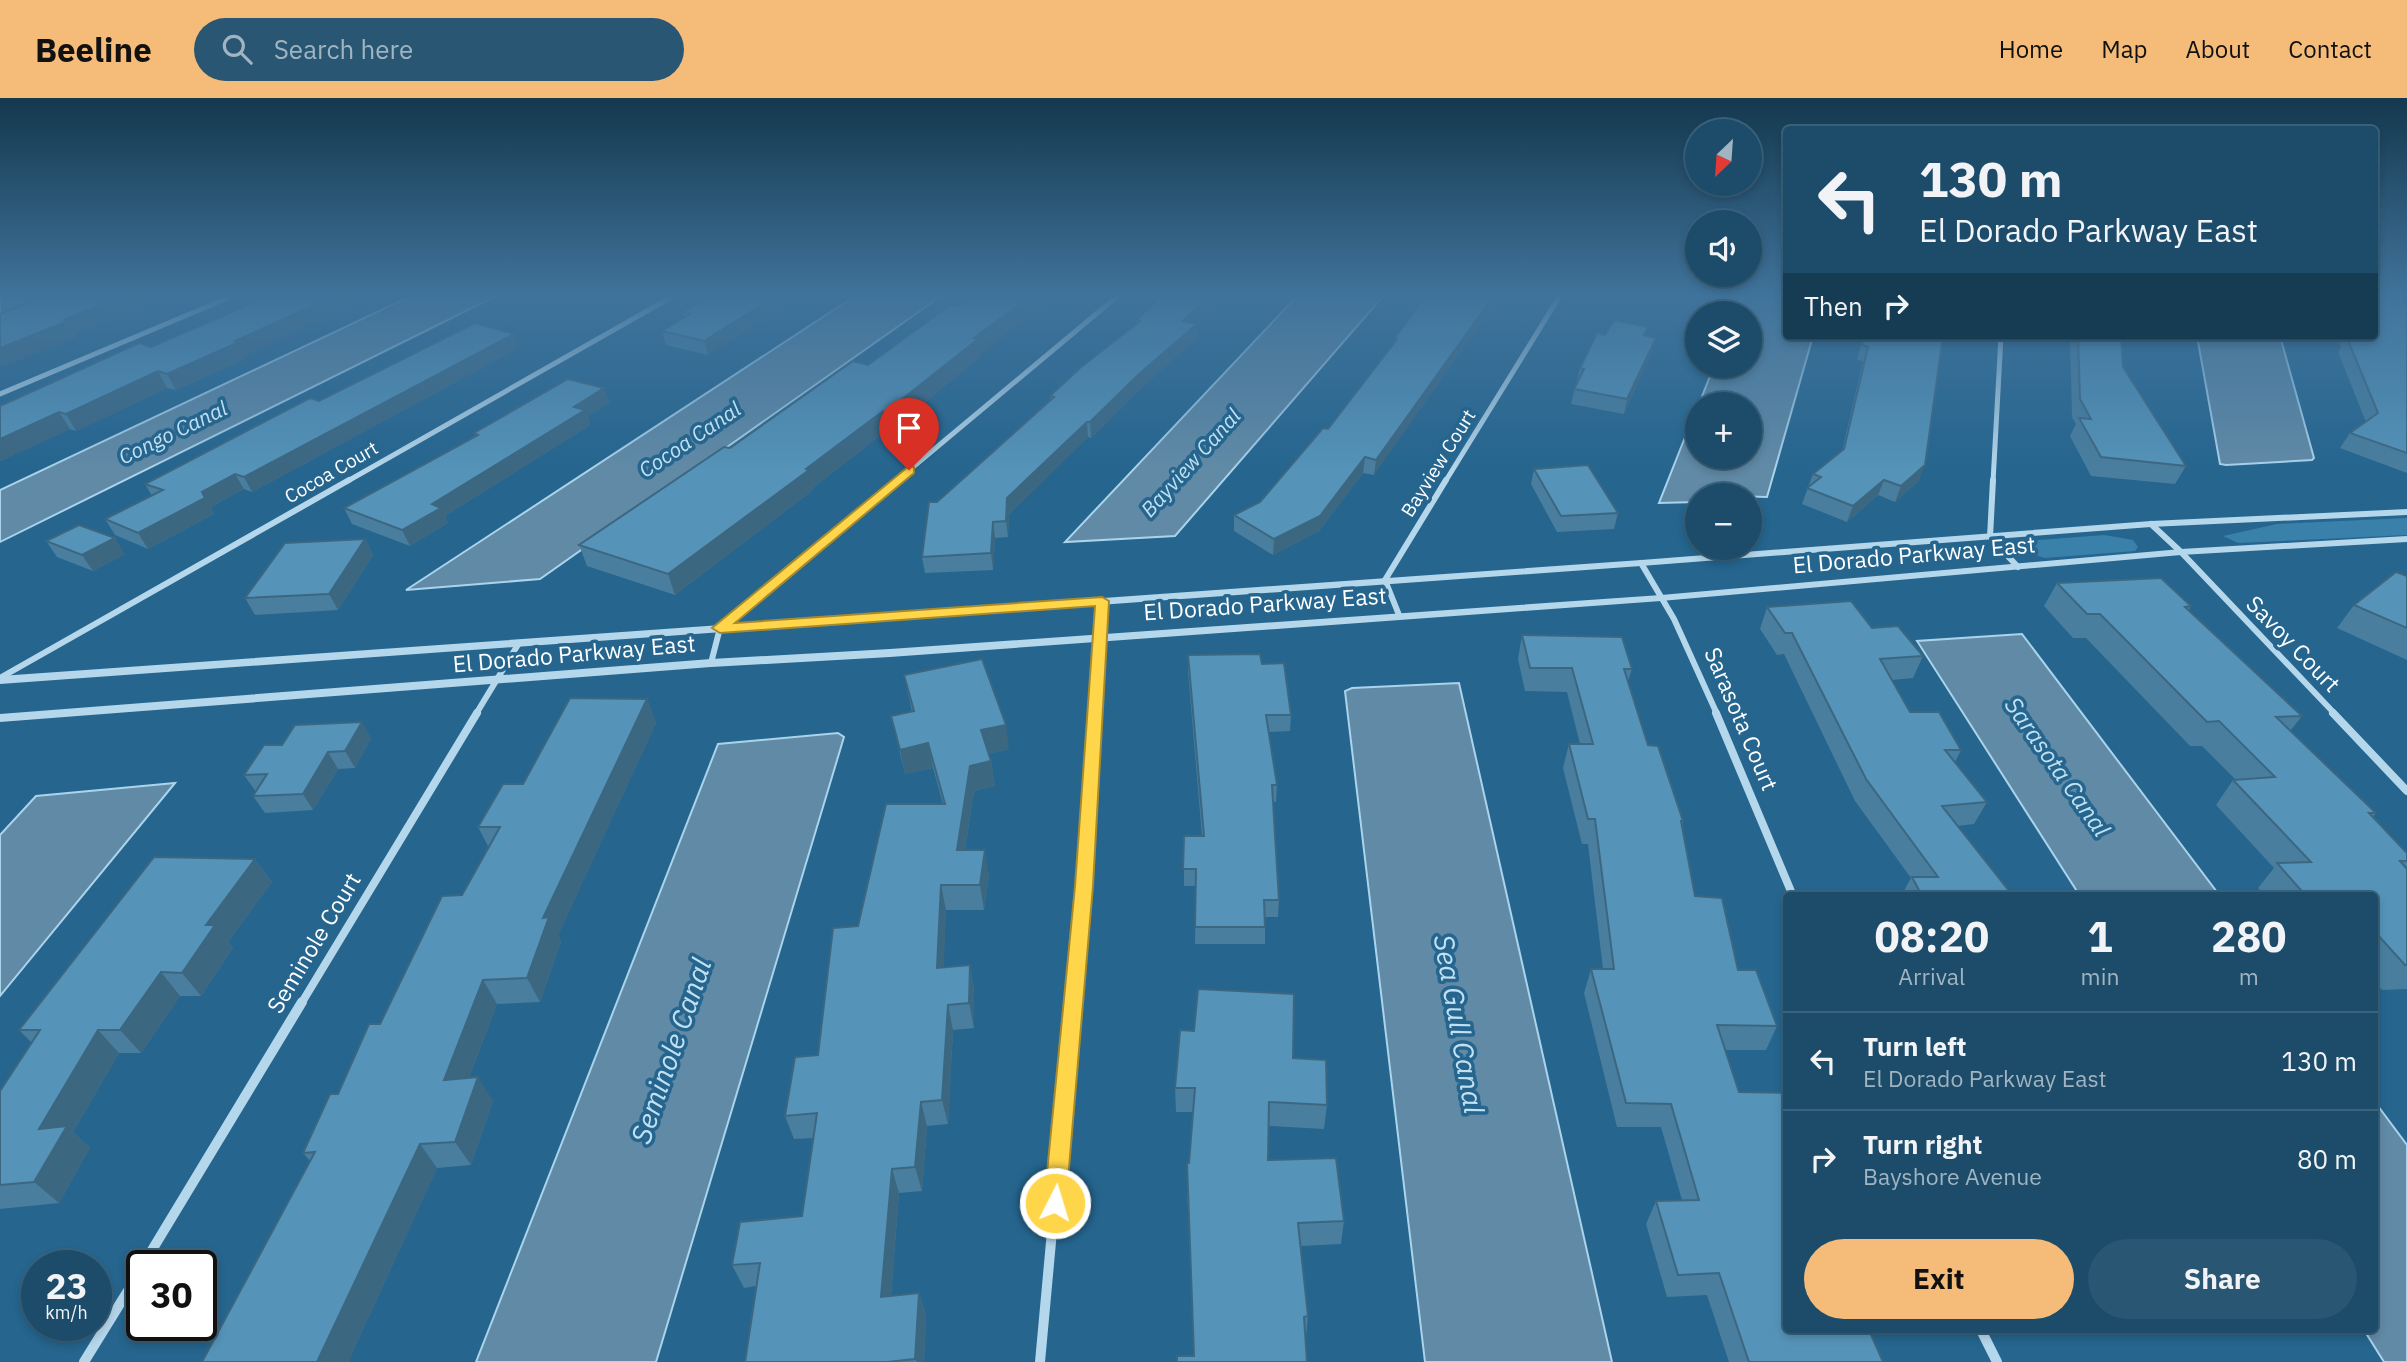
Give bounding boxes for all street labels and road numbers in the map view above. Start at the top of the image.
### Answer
street label: Bayview Court [1395,405,1481,521]
street label: Cocoa Court [280,436,382,508]
street label: El Dorado Parkway East [1791,528,2037,580]
street label: El Dorado Parkway East [1142,580,1387,626]
street label: Savoy Court [2240,589,2347,698]
street label: El Dorado Parkway East [451,627,697,679]
street label: Sarasota Court [1698,642,1786,795]
street label: Seminole Court [259,867,367,1018]

